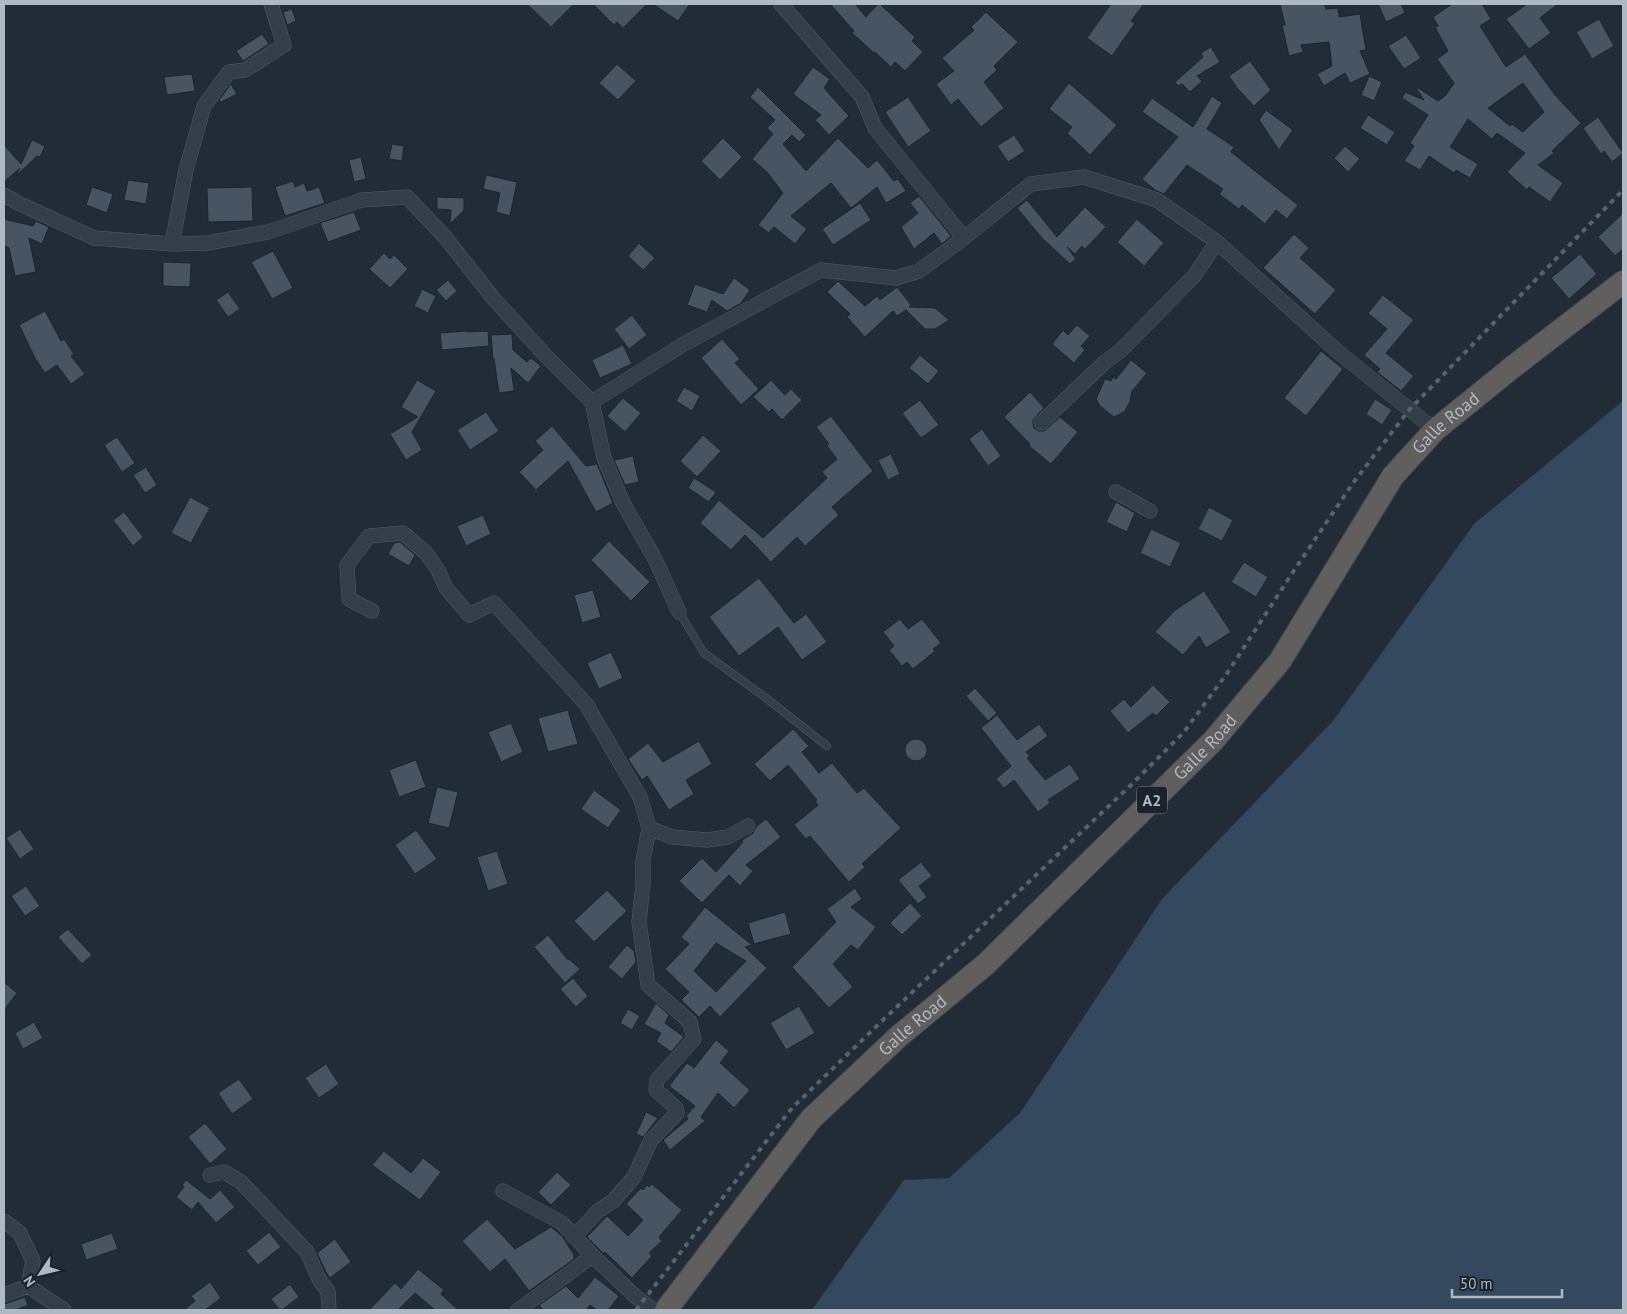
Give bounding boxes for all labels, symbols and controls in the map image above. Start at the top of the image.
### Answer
street label: Galle Road [1407,387,1484,459]
street label: Galle Road [1168,709,1242,785]
road number: A2 [1137,786,1167,814]
street label: Galle Road [873,989,951,1061]
north arrow [15,1249,65,1299]
scale bar [1452,1266,1562,1298]
text: N [19,1273,39,1290]
text: 50 m [1460,1274,1493,1293]

